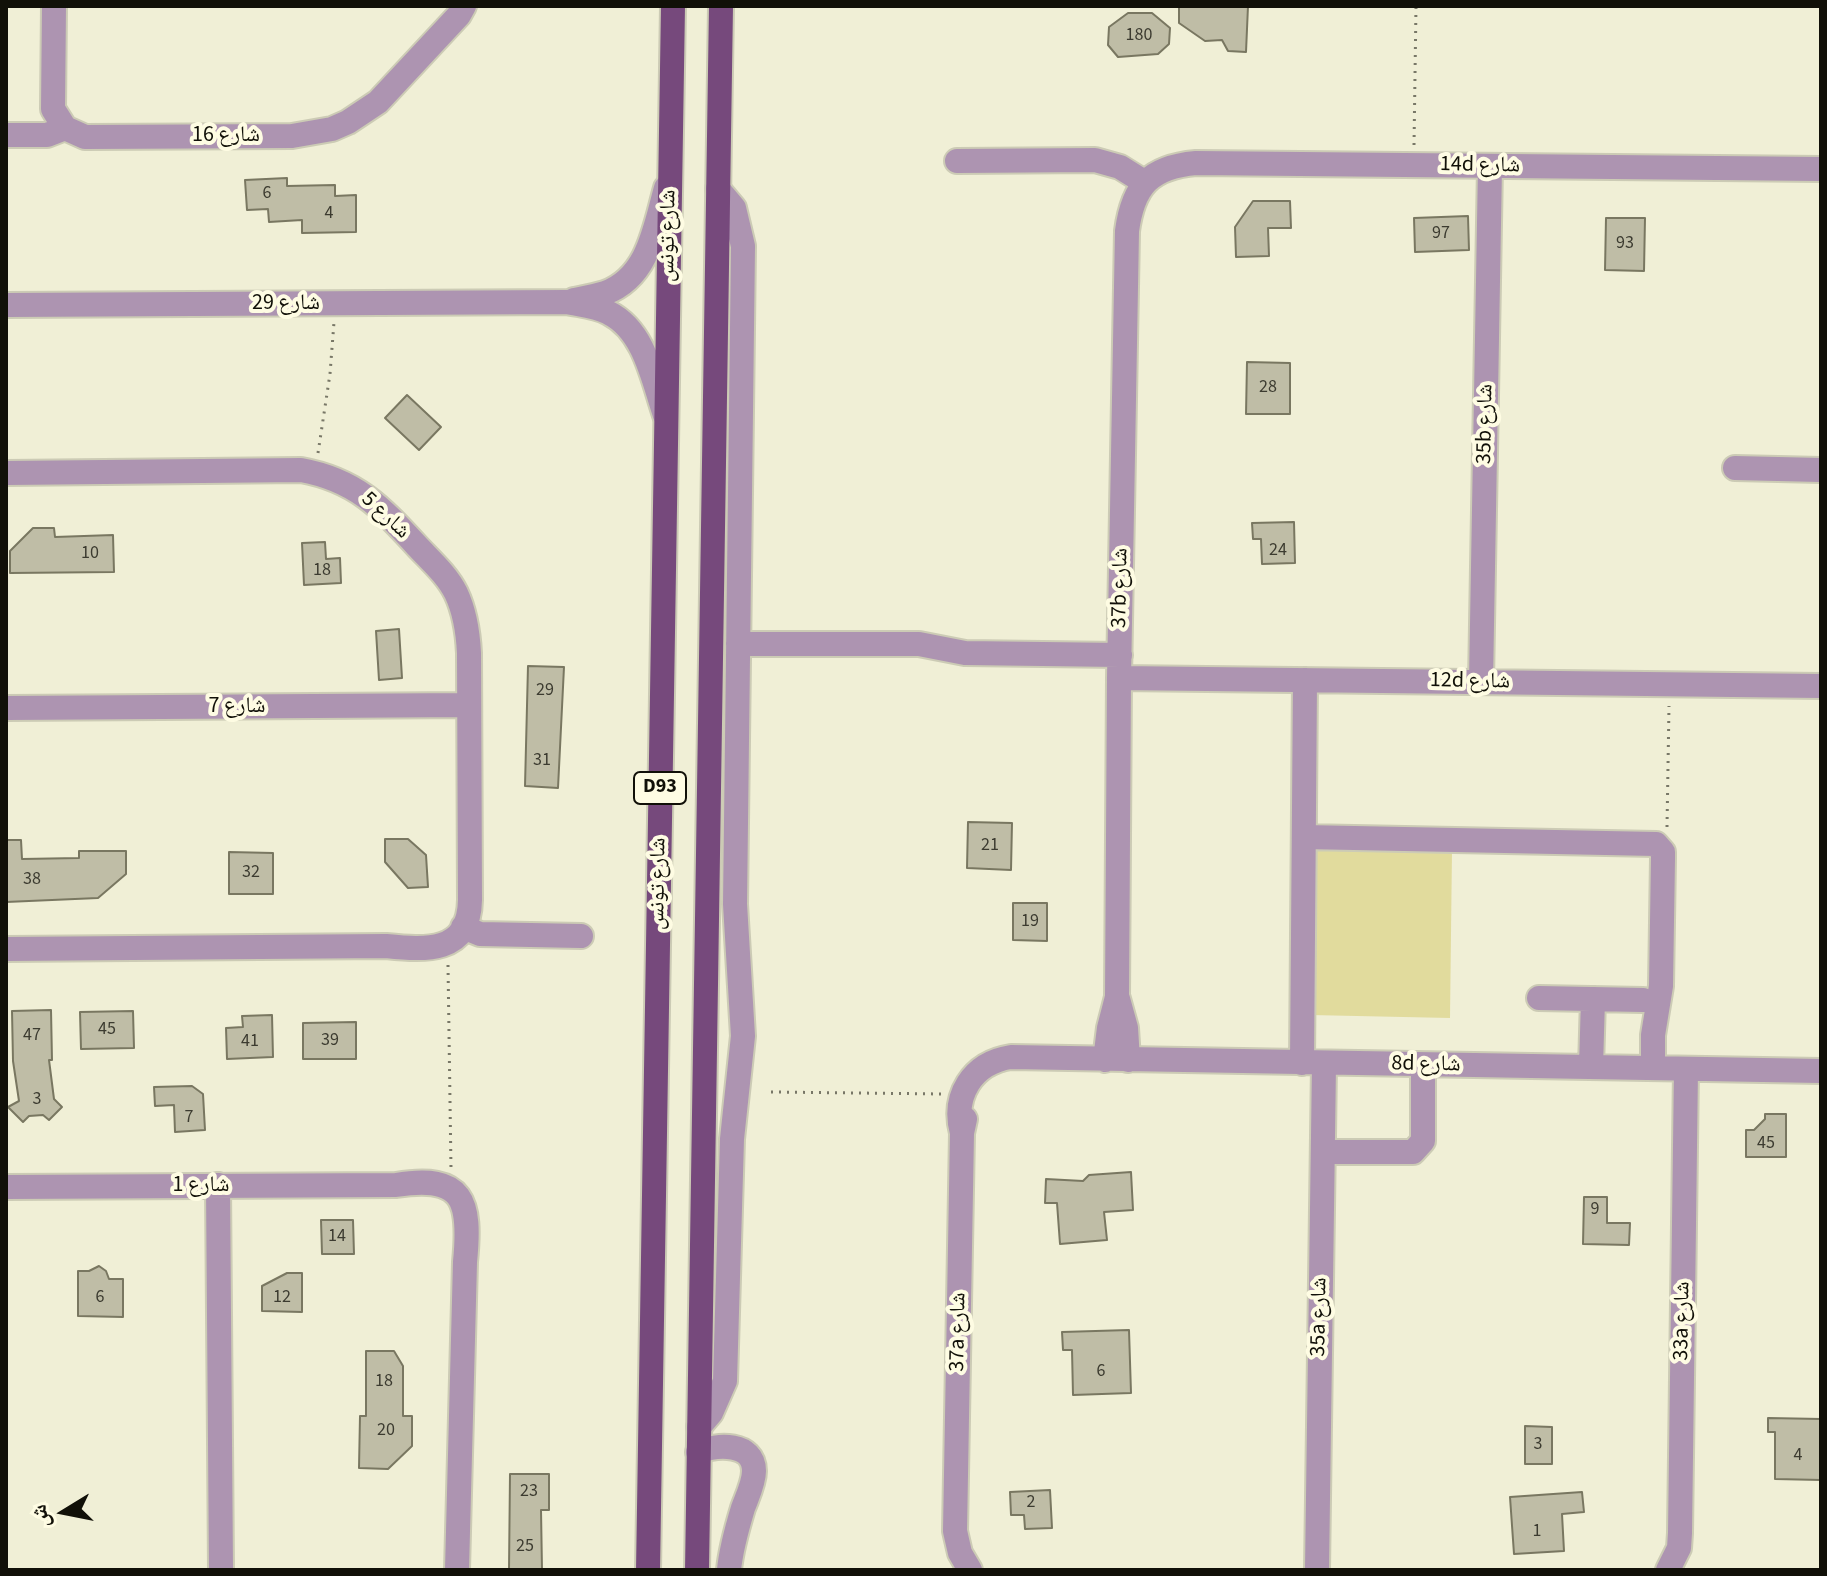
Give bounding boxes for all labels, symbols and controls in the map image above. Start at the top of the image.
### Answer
house number: 180 [1126,25,1152,47]
street label: شارع 16 [192,123,260,149]
street label: 14d شارع [1440,152,1520,180]
house number: 6 [263,183,271,205]
street label: شارع تونس [655,190,683,282]
house number: 4 [325,203,333,225]
house number: 97 [1432,223,1450,245]
house number: 93 [1616,233,1634,255]
street label: شارع 29 [252,291,320,317]
house number: 28 [1259,377,1277,399]
street label: 35b شارع [1472,384,1500,464]
street label: شارع 5 [355,487,415,545]
house number: 24 [1269,540,1287,562]
house number: 10 [81,543,99,565]
street label: 37b شارع [1107,548,1135,628]
house number: 18 [313,560,331,582]
street label: 12d شارع [1430,668,1510,696]
house number: 29 [536,680,554,702]
street label: شارع 7 [208,694,266,720]
house number: 31 [533,750,551,772]
road number: D93 [634,772,686,804]
house number: 21 [981,835,999,857]
street label: شارع تونس [645,838,673,930]
house number: 32 [242,862,260,884]
house number: 38 [23,869,41,891]
house number: 19 [1021,911,1039,933]
house number: 45 [98,1019,116,1041]
house number: 47 [23,1025,41,1047]
house number: 39 [321,1030,339,1052]
house number: 41 [241,1031,259,1053]
street label: 8d شارع [1391,1051,1461,1079]
house number: 3 [33,1089,41,1111]
house number: 7 [185,1107,193,1129]
house number: 45 [1757,1133,1775,1155]
street label: شارع 1 [172,1173,230,1199]
house number: 9 [1591,1199,1599,1221]
house number: 14 [328,1226,346,1248]
street label: 35a شارع [1306,1277,1334,1357]
street label: 33a شارع [1669,1281,1697,1361]
house number: 6 [96,1287,104,1309]
house number: 12 [273,1287,291,1309]
street label: 37a شارع [945,1292,973,1372]
house number: 6 [1097,1361,1105,1383]
house number: 18 [375,1371,393,1393]
house number: 20 [377,1420,395,1442]
house number: 3 [1534,1434,1542,1456]
house number: 4 [1794,1445,1802,1467]
north arrow [24,1472,104,1552]
house number: 23 [520,1481,538,1503]
house number: 2 [1027,1492,1035,1514]
text: ش [23,1502,58,1530]
house number: 1 [1533,1521,1541,1543]
house number: 25 [516,1536,534,1558]

